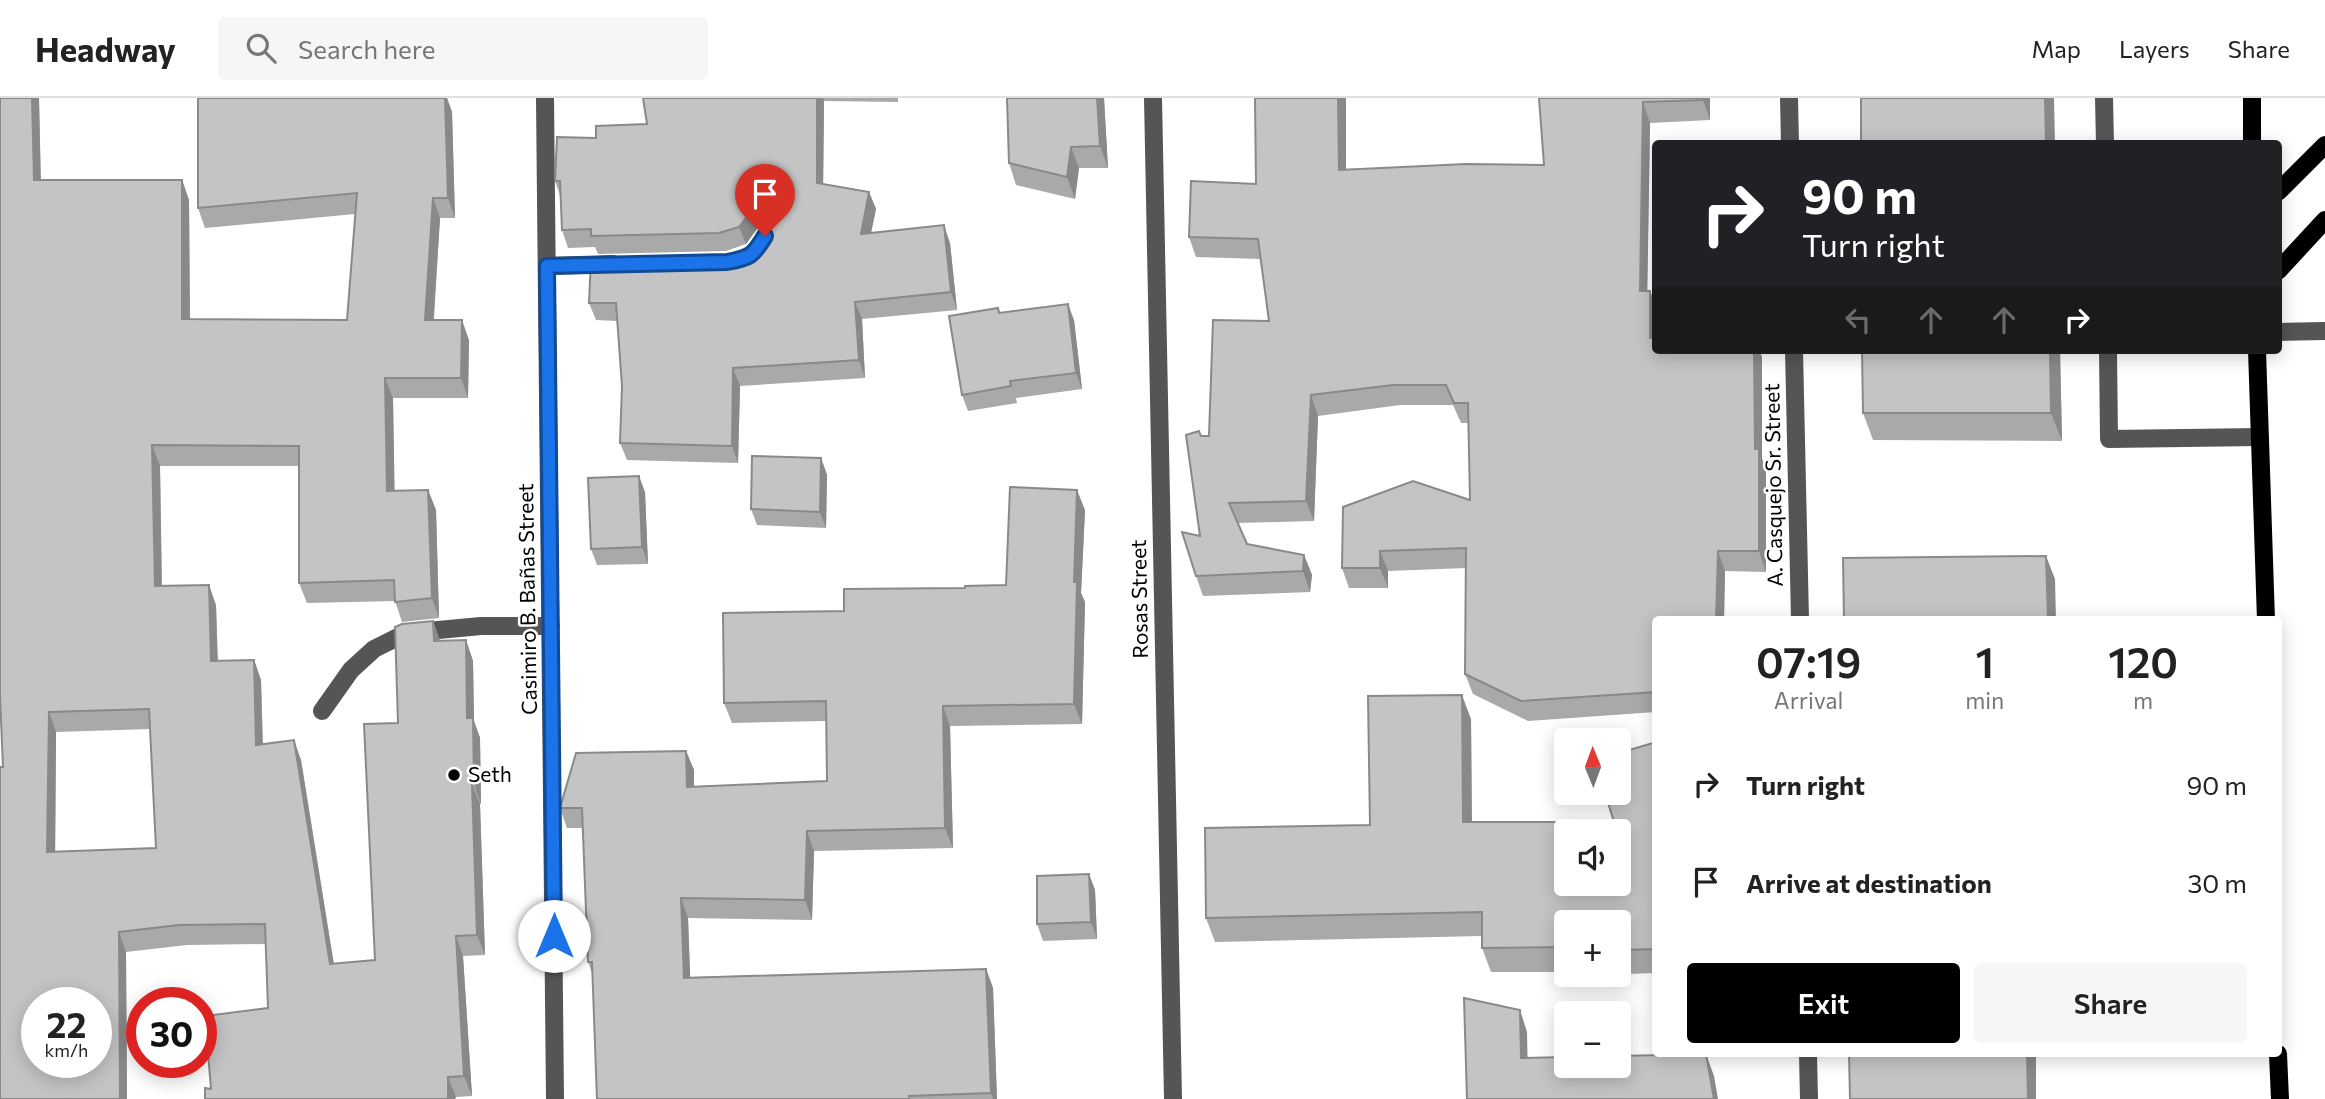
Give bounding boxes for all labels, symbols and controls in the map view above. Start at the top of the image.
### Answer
search box [218,17,708,80]
text: Headway [35,28,176,69]
icon: search [242,29,280,67]
text: Search here [298,33,436,64]
text: Map [2032,34,2081,63]
text: Layers [2119,34,2190,63]
text: Share [2228,34,2290,63]
pin [735,164,795,236]
text: 90 m [1802,164,1917,224]
icon: right [1687,168,1778,259]
icon: arrive [746,175,784,213]
text: Turn right [1802,224,1945,264]
icon: left [1839,301,1877,339]
icon: ahead [1912,301,1950,339]
icon: ahead [1985,301,2023,339]
icon: right [2058,301,2096,339]
street label: A. Casquejo Sr. Street [1758,383,1787,587]
street label: Casimiro B. Bañas Street [512,483,541,715]
street label: Rosas Street [1125,539,1152,659]
text: 07:19 [1756,635,1861,687]
text: 1 [1975,635,1994,687]
text: 120 [2108,635,2178,687]
text: Arrival [1774,686,1843,714]
text: min [1965,686,2004,714]
text: m [2133,686,2153,714]
north arrow [1554,728,1631,805]
map controls [1554,728,1631,1078]
place label: Seth [468,761,512,786]
icon: right [1687,765,1725,803]
marker: Seth [446,767,462,783]
text: Turn right [1746,769,1865,800]
text: 90 m [2187,769,2247,800]
button: sound [1554,819,1631,896]
icon: arrive [1687,863,1725,901]
text: Arrive at destination [1746,867,1992,898]
text: 30 m [2188,867,2247,898]
position arrow [517,899,591,973]
button: + [1554,910,1631,987]
button: Exit [1687,963,1960,1043]
button: Share [1974,963,2247,1043]
speed limit sign: 30 [126,987,217,1078]
button: − [1554,1001,1631,1078]
text: 22 [47,1002,86,1045]
text: km/h [45,1039,88,1061]

